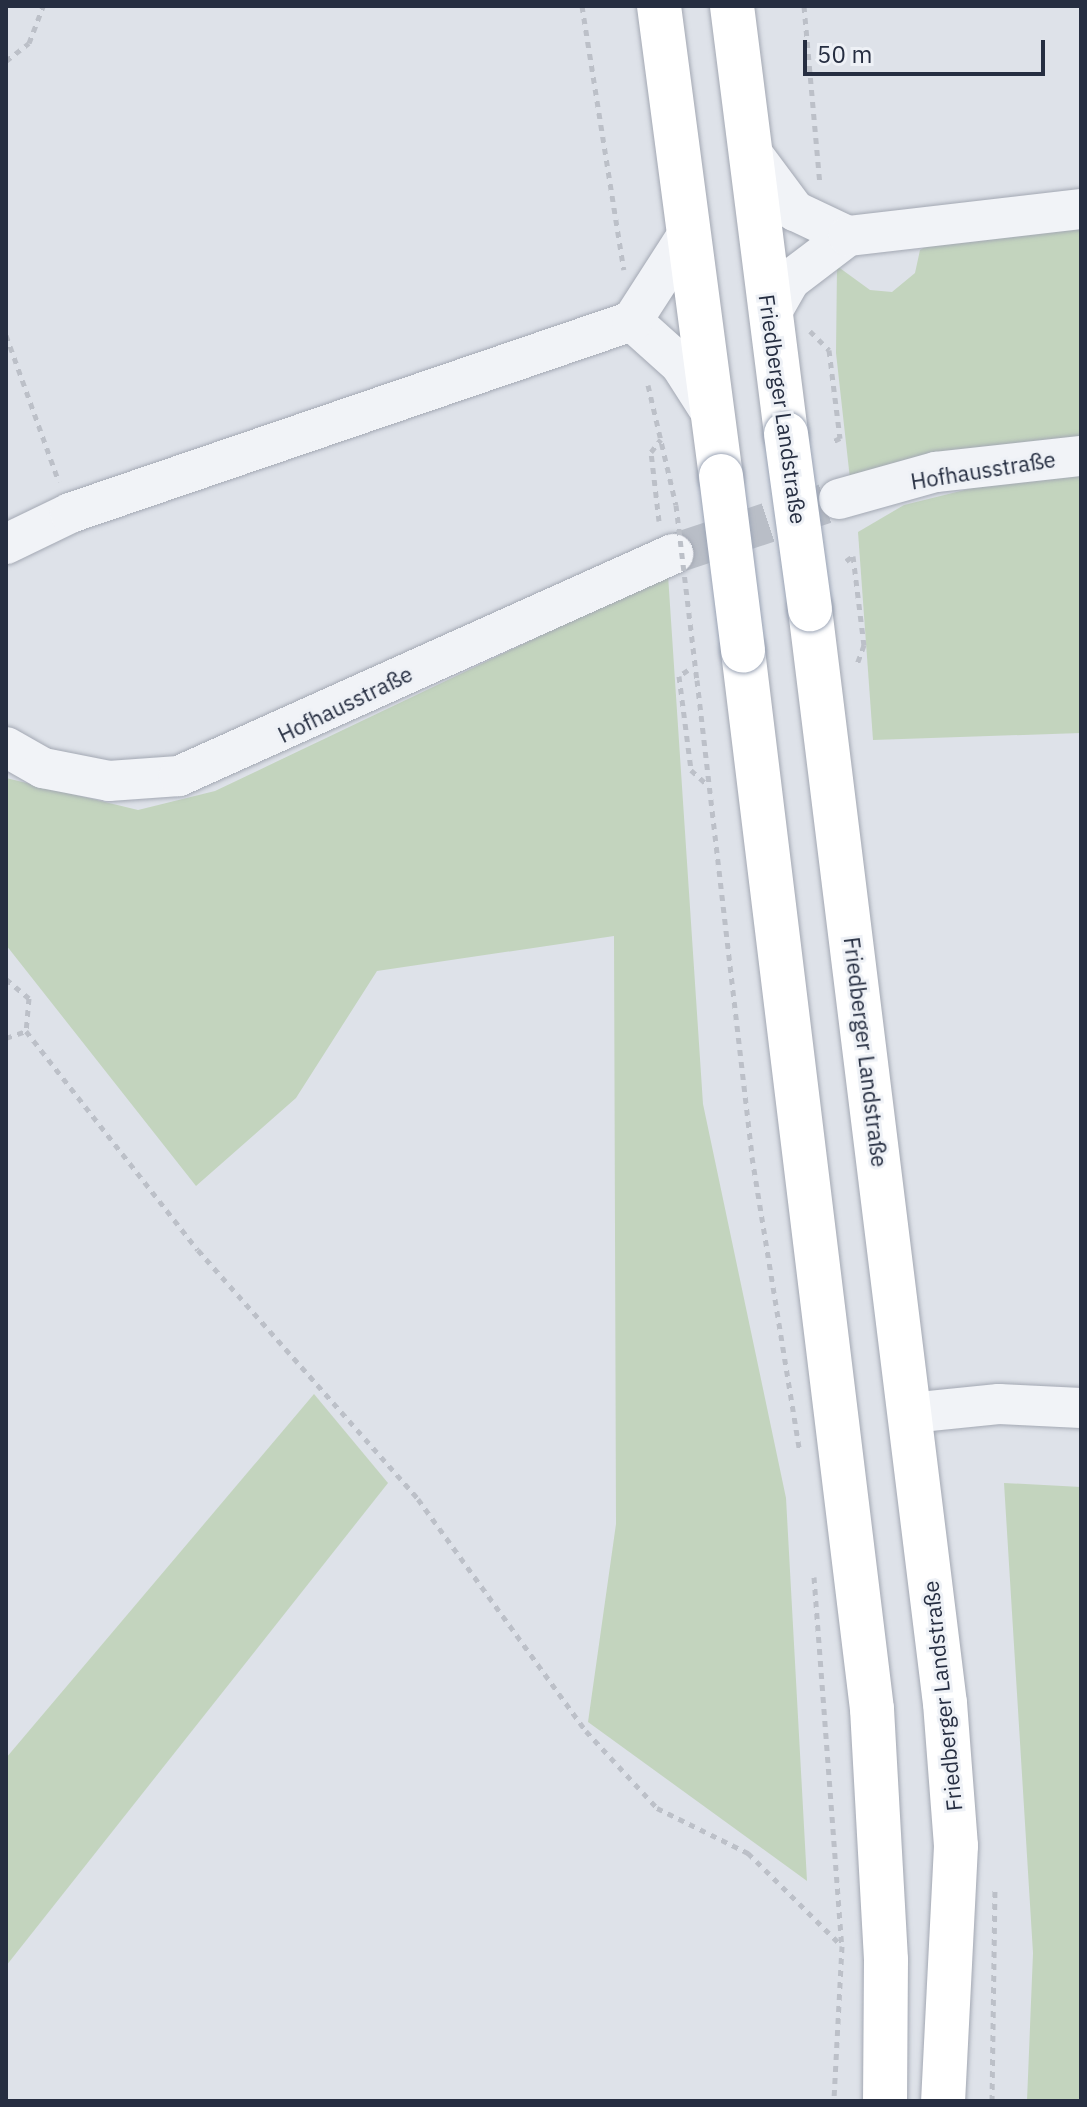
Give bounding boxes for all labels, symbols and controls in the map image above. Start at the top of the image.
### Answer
scale bar [807,24,1049,74]
text: 50 m [817,38,872,70]
street label: Friedberger Landstraße [754,292,812,526]
street label: Hofhausstraße [909,446,1057,494]
street label: Hofhausstraße [273,660,417,748]
street label: Friedberger Landstraße [839,935,893,1169]
street label: Friedberger Landstraße [917,1579,967,1813]

